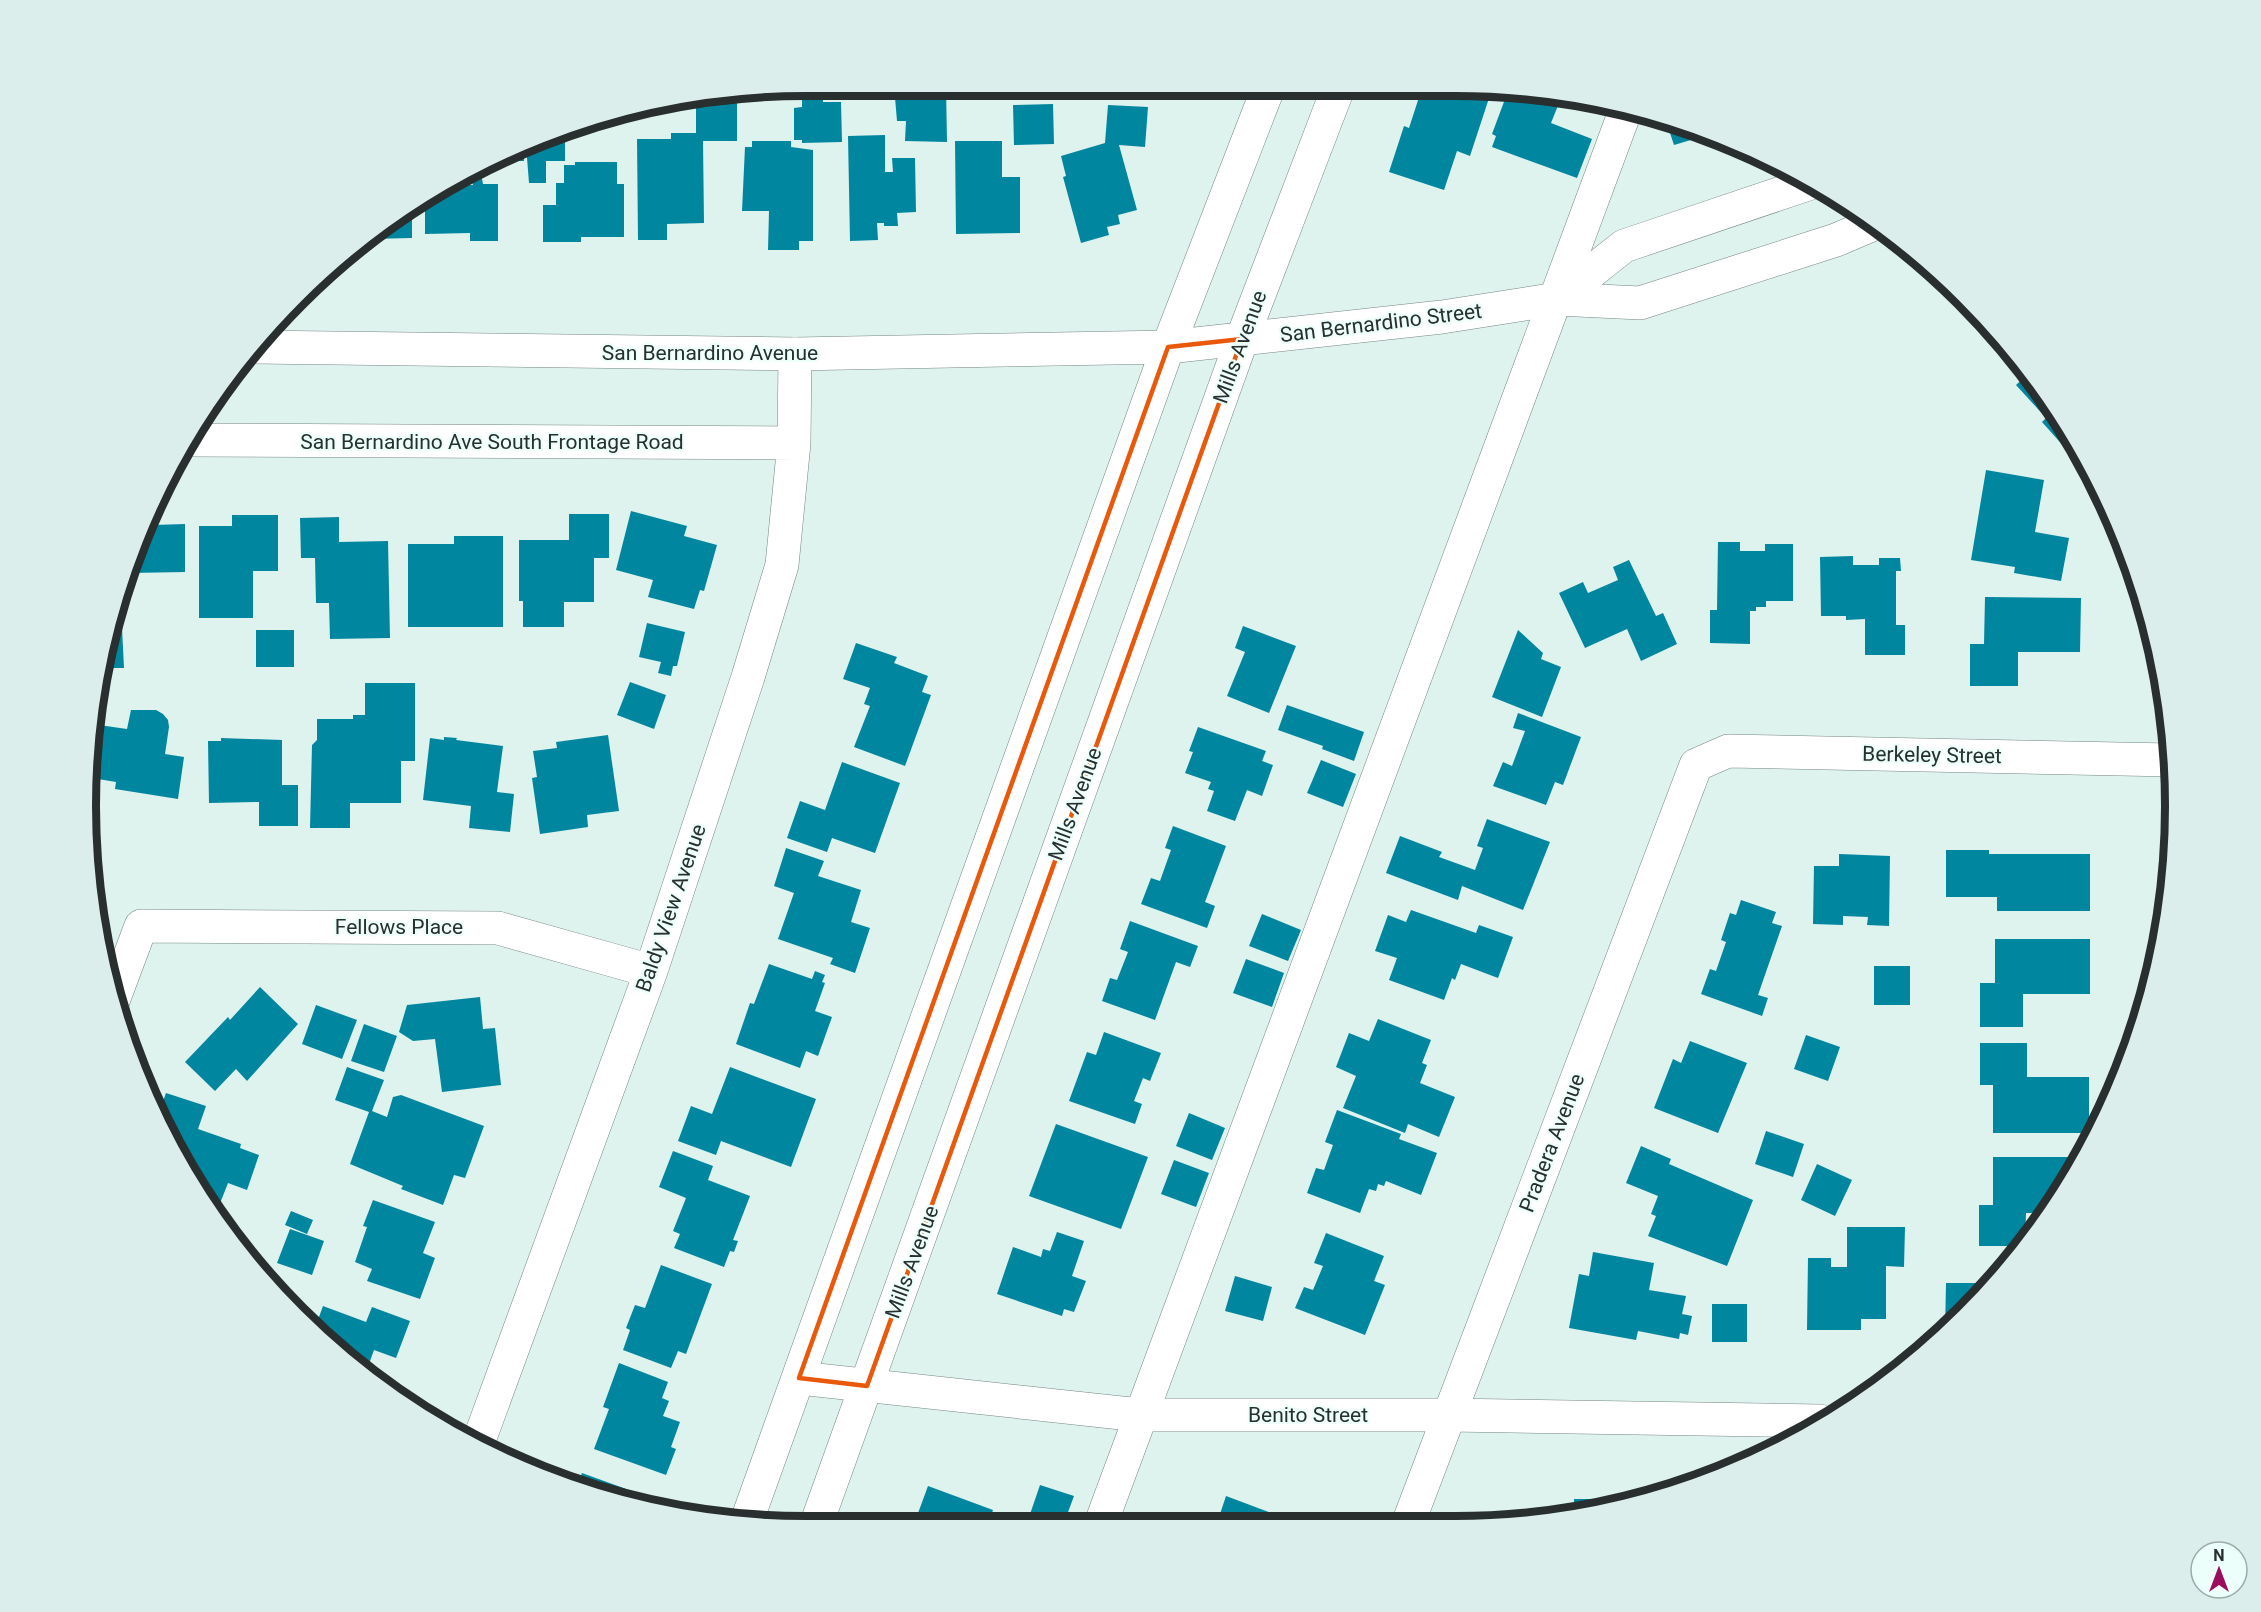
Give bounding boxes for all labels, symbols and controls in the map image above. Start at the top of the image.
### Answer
street label: Mills Avenue [1208,287,1272,407]
street label: San Bernardino Street [1279,299,1483,347]
street label: San Bernardino Avenue [602,341,818,365]
street label: San Bernardino Ave South Frontage Road [300,430,684,454]
street label: Berkeley Street [1862,742,2002,768]
street label: Mills Avenue [1043,744,1107,864]
street label: Baldy View Avenue [631,821,711,995]
street label: Fellows Place [335,915,463,939]
street label: Pradera Avenue [1515,1070,1589,1216]
street label: Mills Avenue [880,1202,944,1322]
street label: Benito Street [1248,1403,1368,1427]
north arrow [2189,1540,2249,1600]
text: N [2213,1546,2225,1565]

